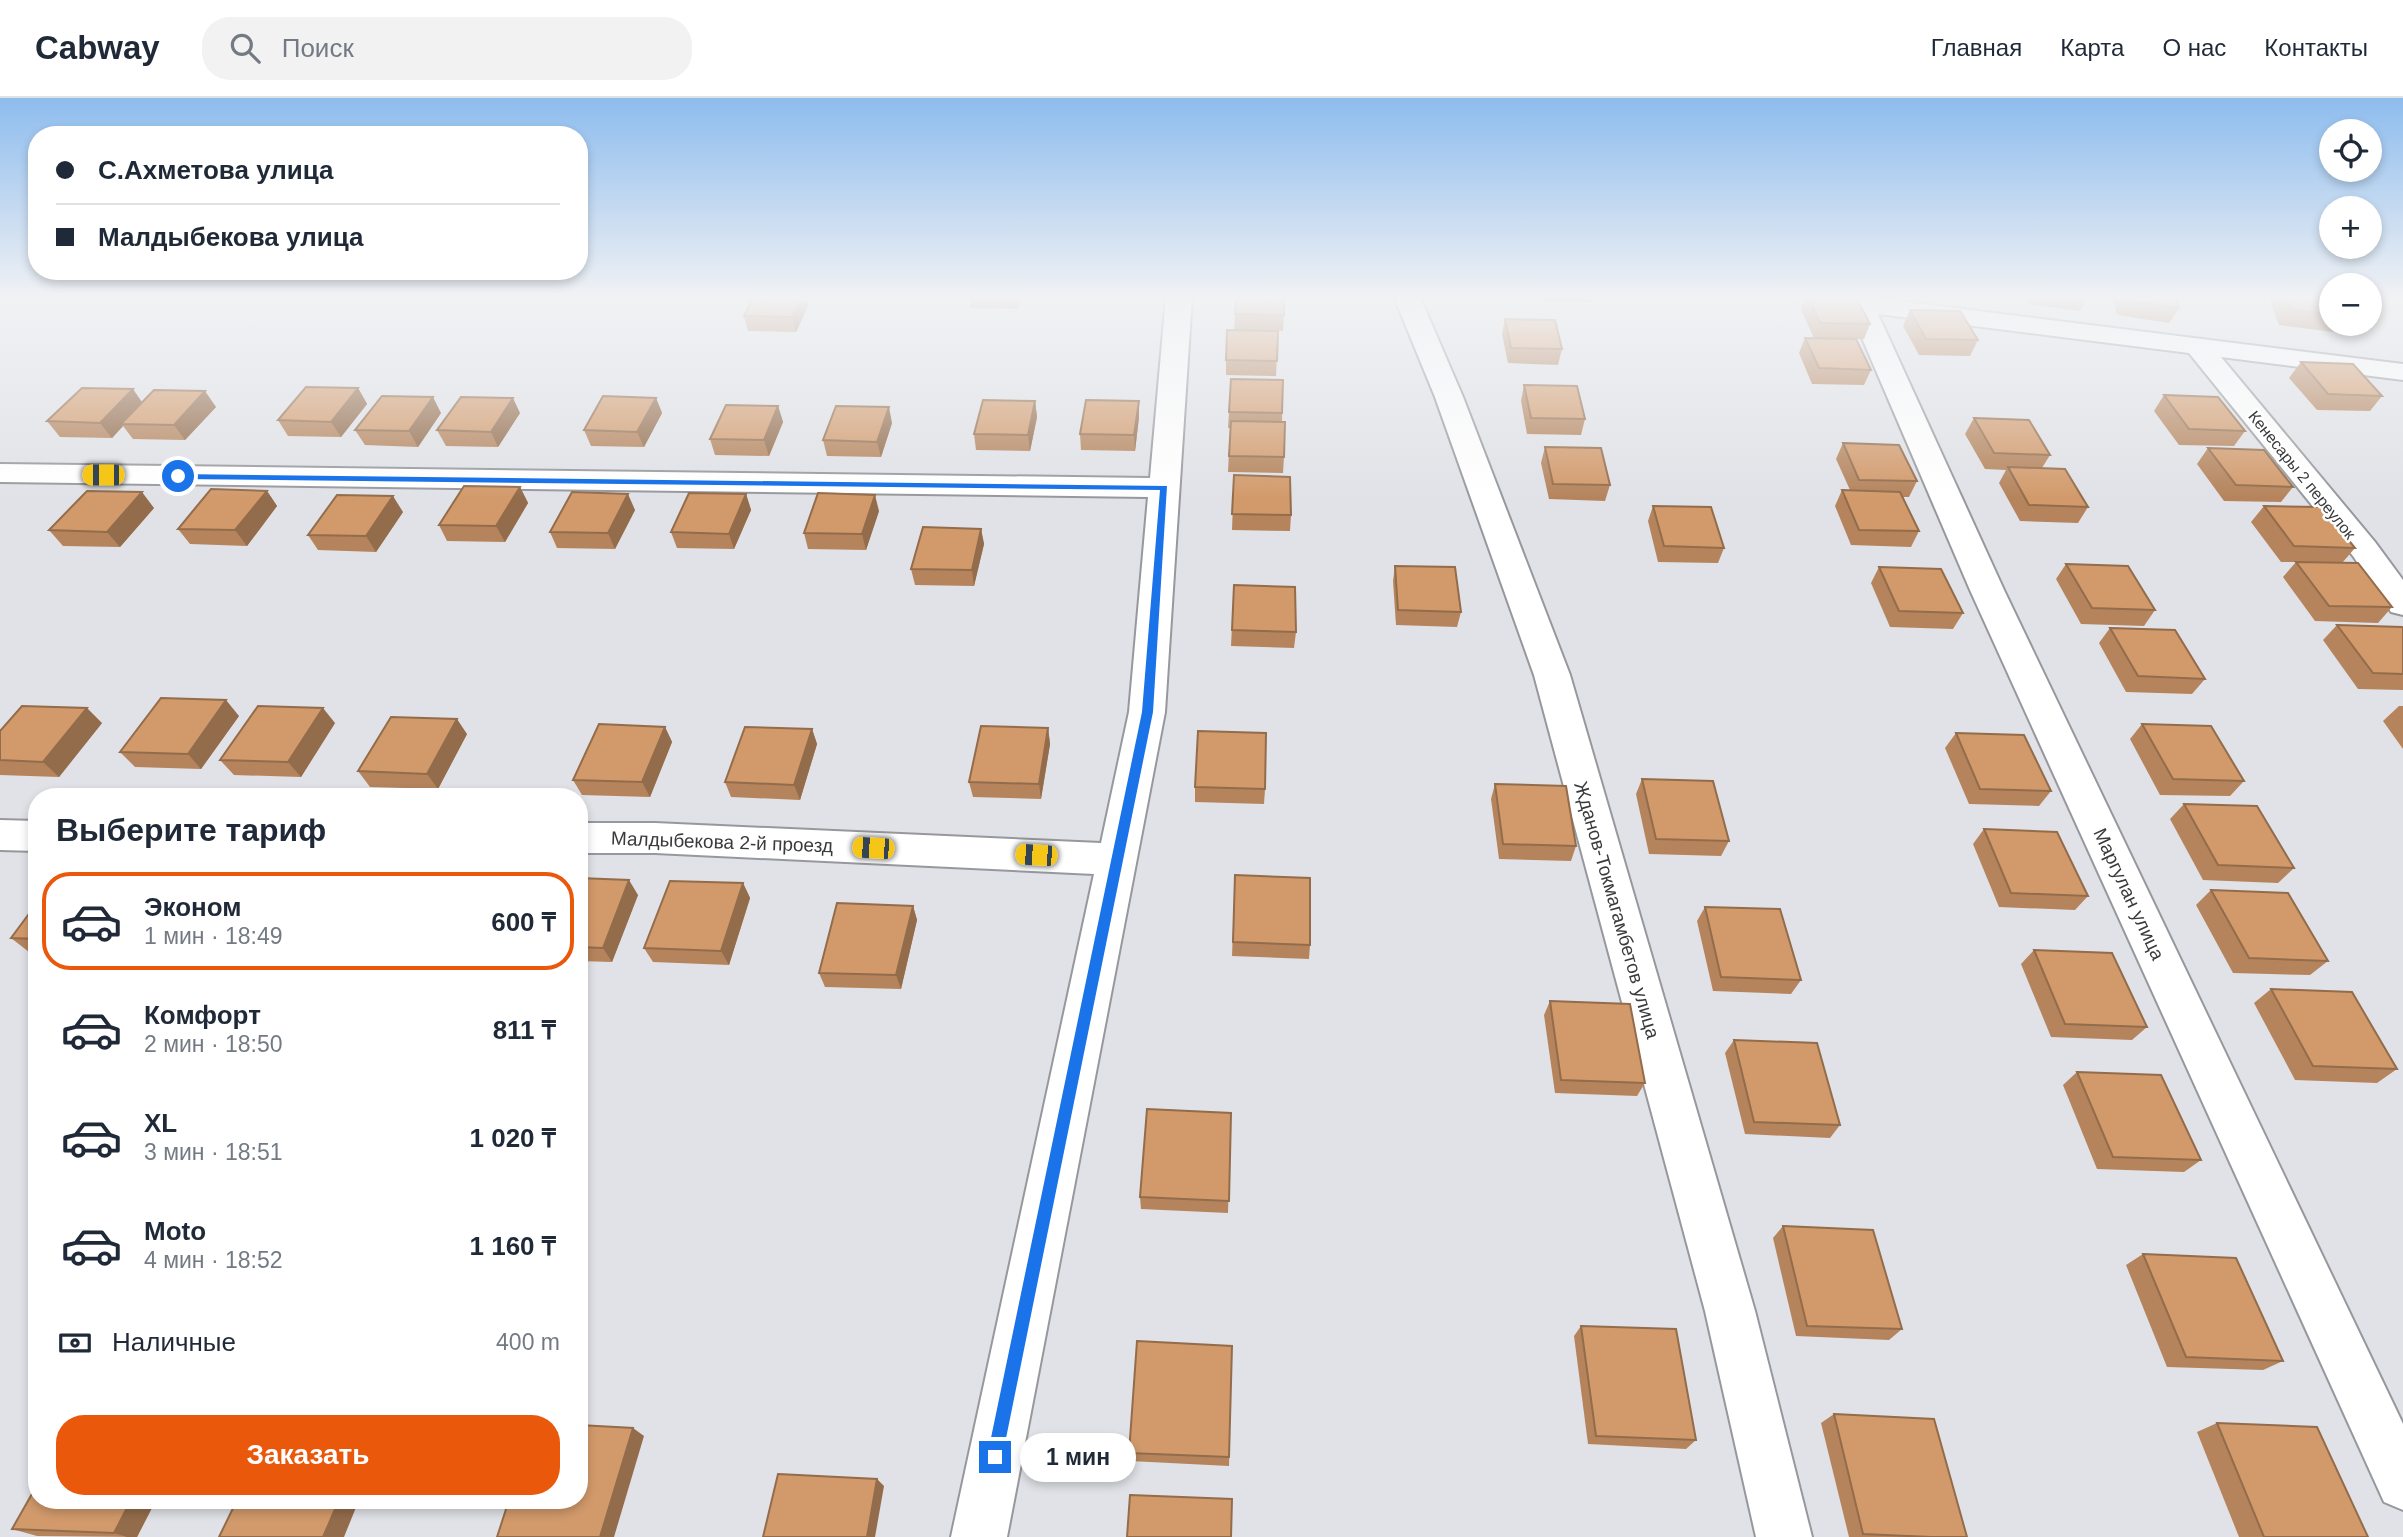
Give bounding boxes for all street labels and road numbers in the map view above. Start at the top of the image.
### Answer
street label: Кенесары 2 переулок [2245,408,2359,543]
street label: Жданов-Токмагамбетов улица [1570,779,1664,1041]
street label: Маргулан улица [2089,825,2169,964]
street label: Малдыбекова 2-й проезд [611,828,833,856]

